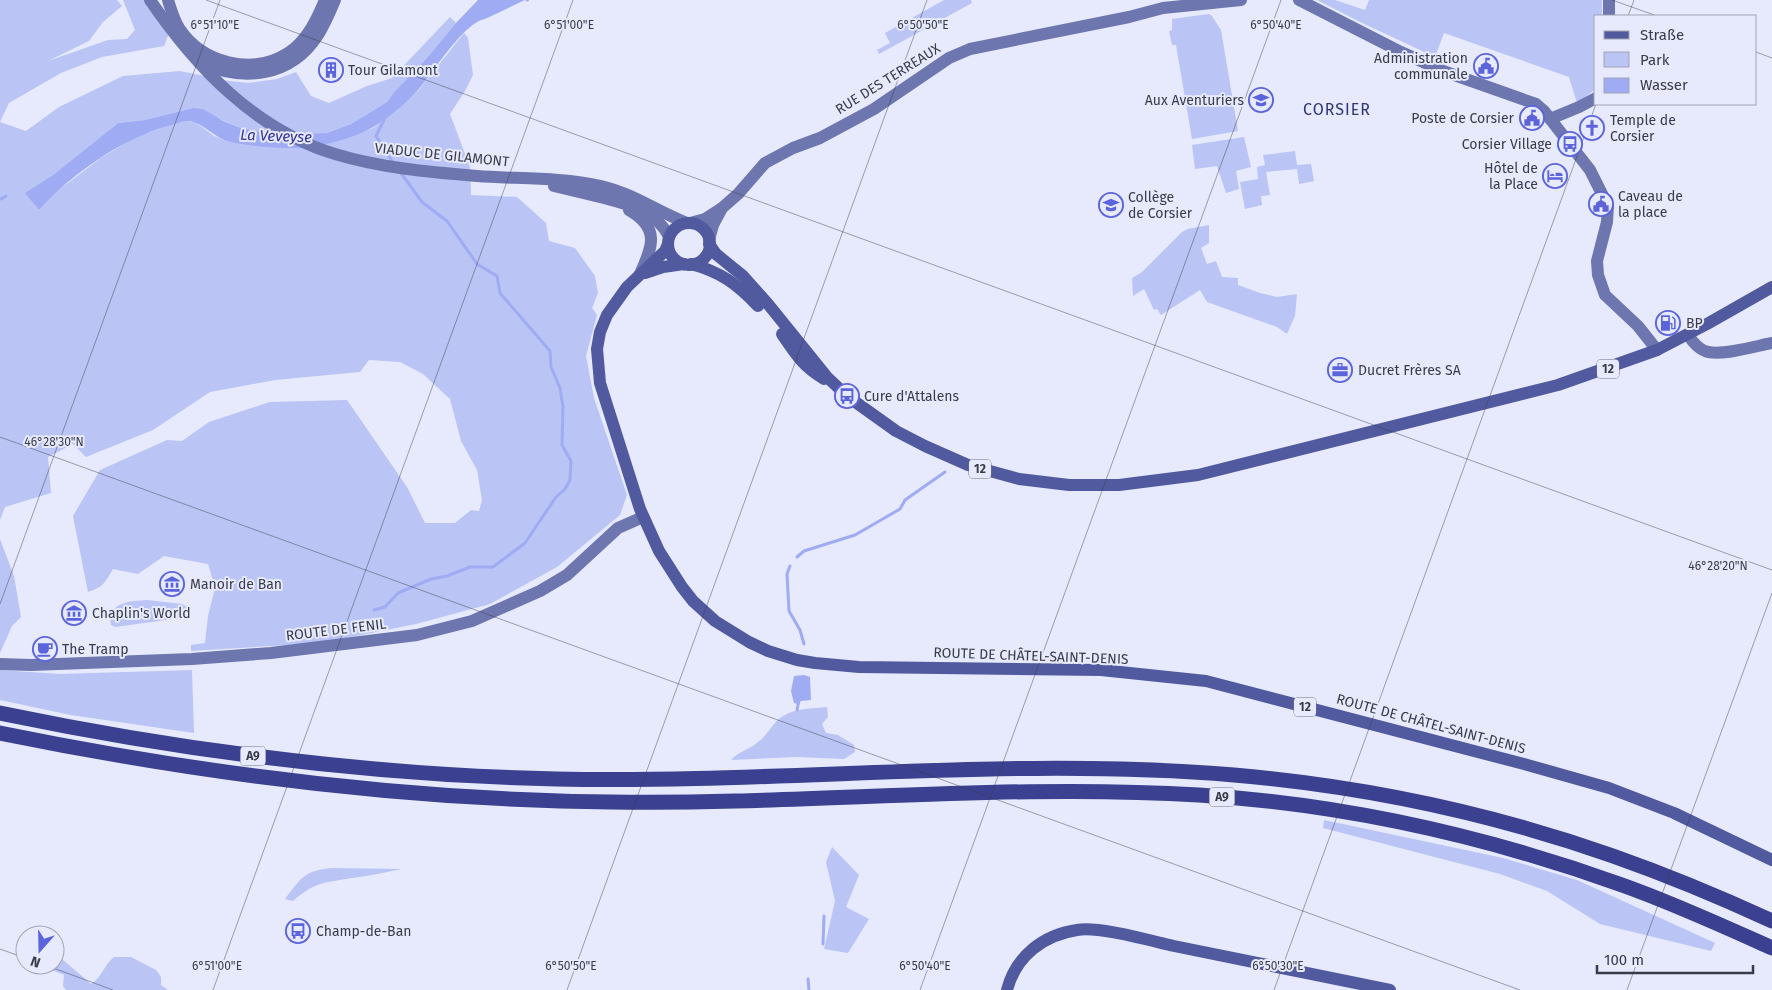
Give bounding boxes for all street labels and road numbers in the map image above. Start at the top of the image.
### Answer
street label: RUE DES TERREAUX [832,40,944,118]
street label: VIADUC DE GILAMONT [374,139,511,171]
road number: 12 [1597,359,1619,378]
road number: 12 [969,459,991,478]
street label: ROUTE DE FENIL [285,615,387,645]
street label: ROUTE DE CHÂTEL-SAINT-DENIS [933,643,1129,668]
street label: ROUTE DE CHÂTEL-SAINT-DENIS [1334,690,1528,758]
road number: 12 [1294,698,1316,716]
road number: A9 [240,746,266,766]
road number: A9 [1210,788,1234,806]

